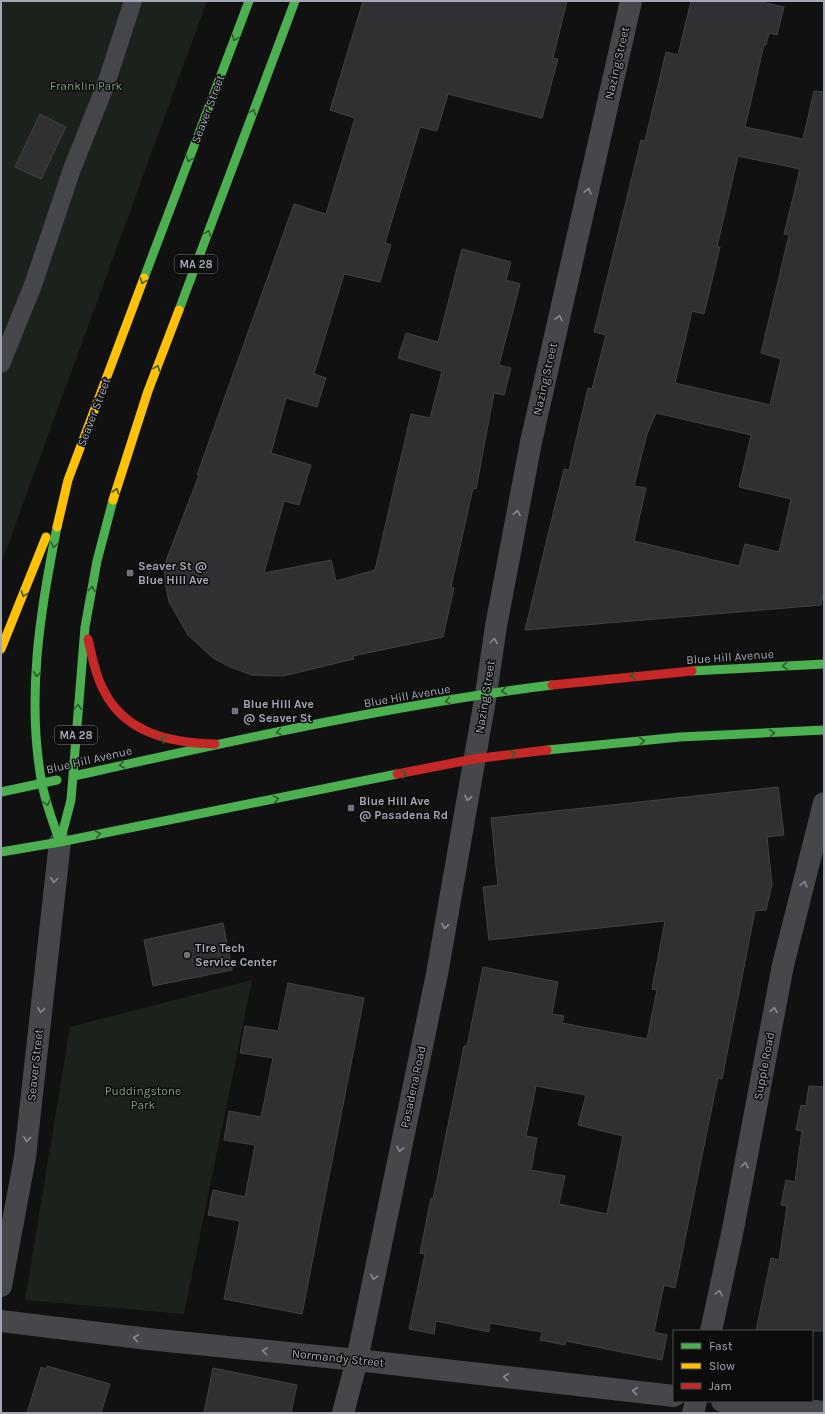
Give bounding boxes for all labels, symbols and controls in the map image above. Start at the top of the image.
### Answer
street label: Nazing Street [602,25,632,101]
one-way arrow [231,34,239,41]
street label: Seaver Street [189,72,228,145]
park label: Franklin Park [50,79,123,93]
one-way arrow [249,108,257,115]
one-way arrow [185,156,194,163]
one-way arrow [583,188,591,194]
one-way arrow [203,230,211,237]
road number: MA 28 [175,255,217,273]
one-way arrow [140,277,148,284]
one-way arrow [555,315,563,321]
street label: Nazing Street [530,341,560,417]
one-way arrow [152,365,161,372]
street label: Seaver Street [75,375,114,448]
one-way arrow [111,488,120,495]
one-way arrow [513,510,521,517]
one-way arrow [51,542,59,548]
place label: Seaver St @ Blue Hill Ave [138,559,209,587]
marker: Seaver St @ Blue Hill Ave [125,568,135,578]
one-way arrow [87,586,95,592]
one-way arrow [21,590,29,598]
one-way arrow [489,638,498,644]
street label: Blue Hill Avenue [686,647,774,667]
street label: Nazing Street [472,659,498,735]
one-way arrow [782,662,788,670]
one-way arrow [33,671,41,677]
one-way arrow [630,671,636,680]
street label: Blue Hill Avenue [363,681,451,711]
one-way arrow [501,687,507,696]
one-way arrow [445,696,451,704]
place label: Blue Hill Ave @ Seaver St [243,697,314,725]
one-way arrow [73,704,82,710]
marker: Blue Hill Ave @ Seaver St [230,706,240,716]
road number: MA 28 [55,726,97,744]
one-way arrow [276,727,282,736]
one-way arrow [769,728,775,737]
one-way arrow [159,735,166,743]
one-way arrow [639,736,645,745]
street label: Blue Hill Avenue [45,743,133,777]
one-way arrow [510,750,516,759]
one-way arrow [119,760,125,768]
one-way arrow [401,770,407,778]
place label: Blue Hill Ave @ Pasadena Rd [359,794,448,822]
one-way arrow [464,795,472,801]
one-way arrow [273,796,280,804]
one-way arrow [42,799,51,806]
marker: Blue Hill Ave @ Pasadena Rd [346,803,356,813]
one-way arrow [95,831,101,839]
one-way arrow [50,877,59,883]
one-way arrow [799,880,807,887]
one-way arrow [441,923,450,929]
place label: Tire Tech Service Center [195,941,277,969]
marker: Tire Tech Service Center [182,950,192,960]
one-way arrow [36,1007,45,1013]
one-way arrow [770,1007,778,1013]
street label: Seaver Street [24,1028,46,1102]
street label: Supple Road [751,1031,777,1101]
street label: Pasadena Road [397,1045,429,1129]
park label: Puddingstone Park [105,1084,181,1112]
one-way arrow [23,1136,32,1142]
one-way arrow [397,1146,405,1152]
one-way arrow [740,1162,749,1169]
one-way arrow [370,1273,378,1280]
one-way arrow [715,1290,723,1296]
legend [673,1330,813,1402]
one-way arrow [133,1334,139,1343]
text: Fast [709,1339,733,1353]
one-way arrow [262,1346,269,1355]
street label: Normandy Street [291,1346,385,1370]
text: Slow [709,1359,735,1373]
one-way arrow [503,1372,509,1381]
text: Jam [709,1379,732,1393]
one-way arrow [632,1387,638,1396]

